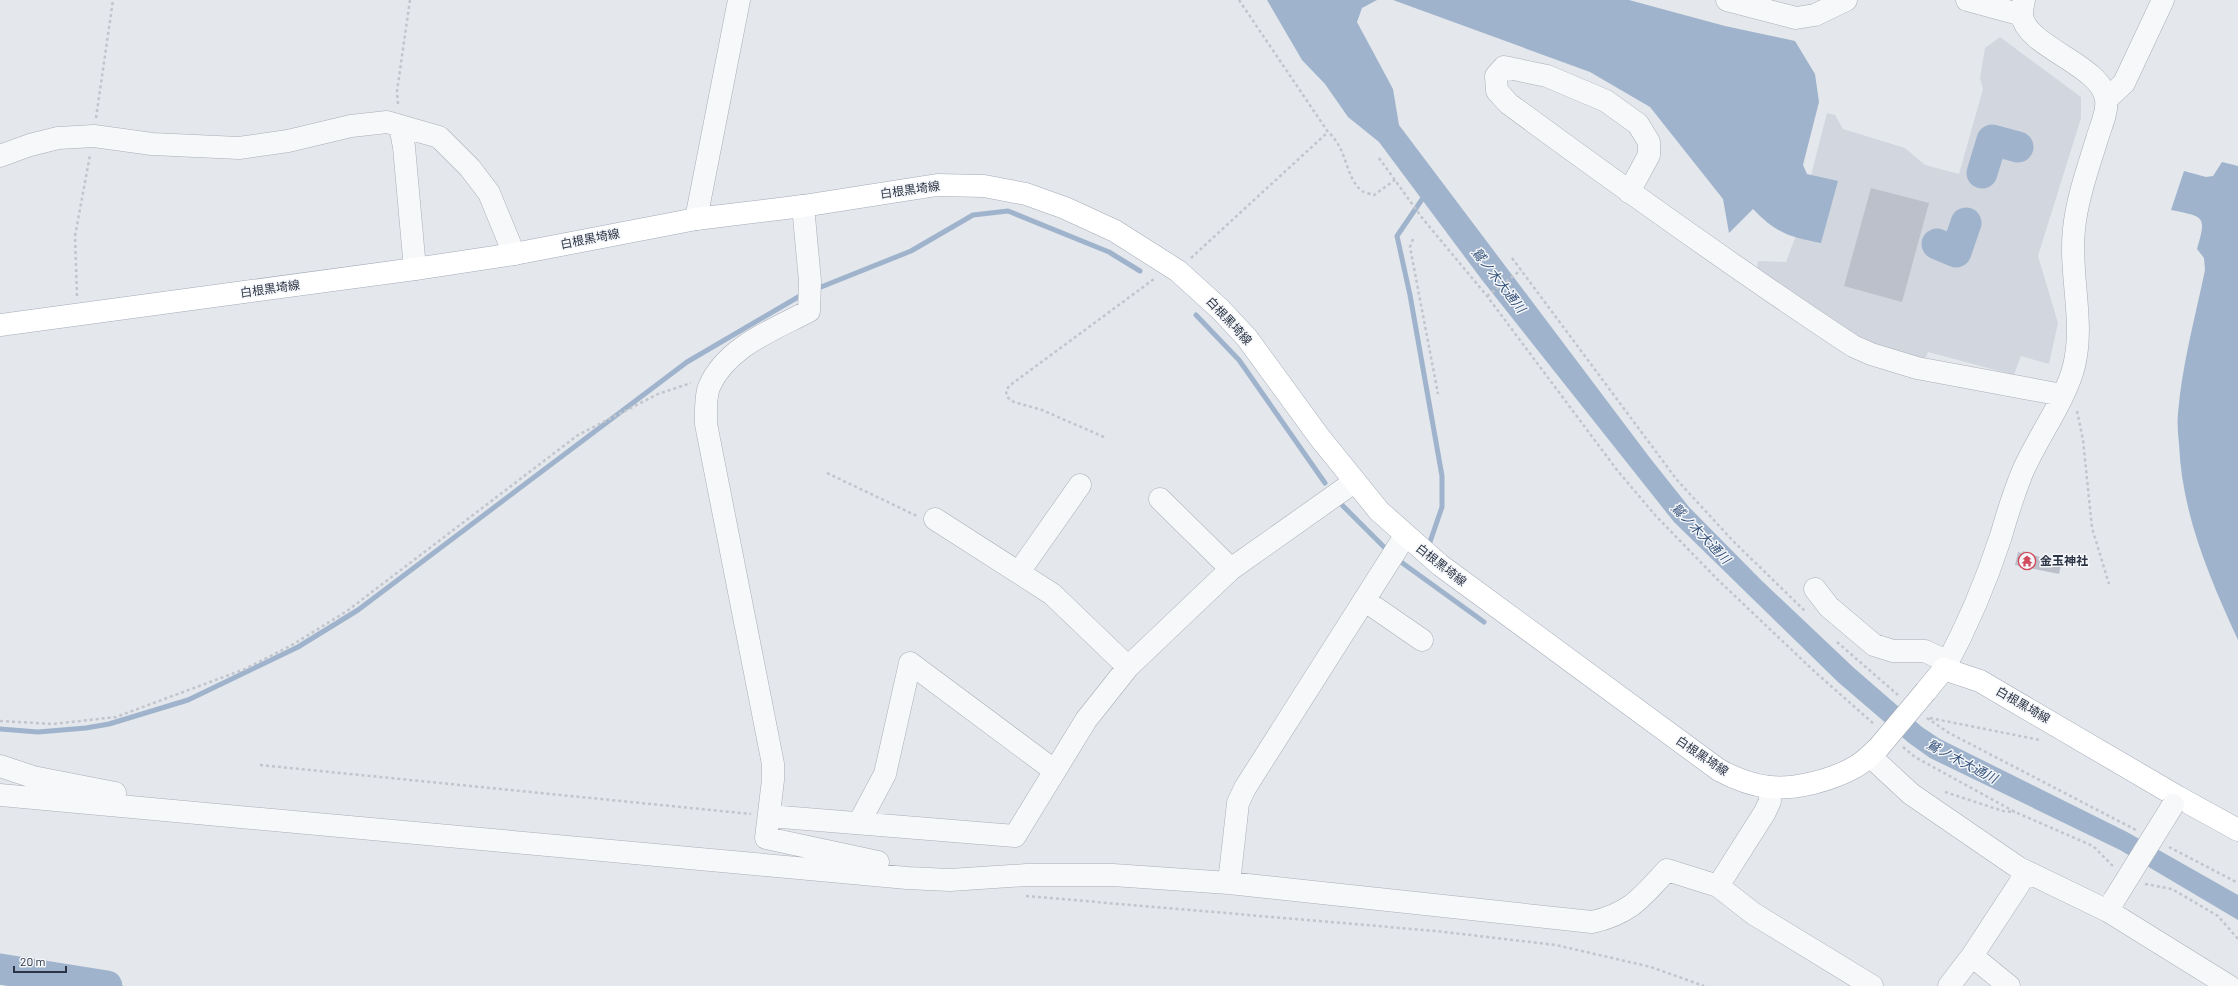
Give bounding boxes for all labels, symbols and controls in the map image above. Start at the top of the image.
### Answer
street label: 白根黒埼線 [879,178,941,200]
street label: 白根黒埼線 [559,225,621,251]
water label: 鷲ノ木大通川 [1469,244,1531,317]
street label: 白根黒埼線 [239,277,301,299]
street label: 白根黒埼線 [1204,294,1255,347]
water label: 鷲ノ木大通川 [1668,499,1735,568]
street label: 白根黒埼線 [1414,540,1470,588]
temple icon: 金玉神社 [2017,551,2037,571]
place label: 金玉神社 [2040,553,2088,567]
street label: 白根黒埼線 [1994,683,2053,725]
street label: 白根黒埼線 [1674,733,1731,778]
water label: 鷲ノ木大通川 [1924,736,2002,787]
scale bar [14,948,66,974]
text: 20 m [20,954,46,968]

